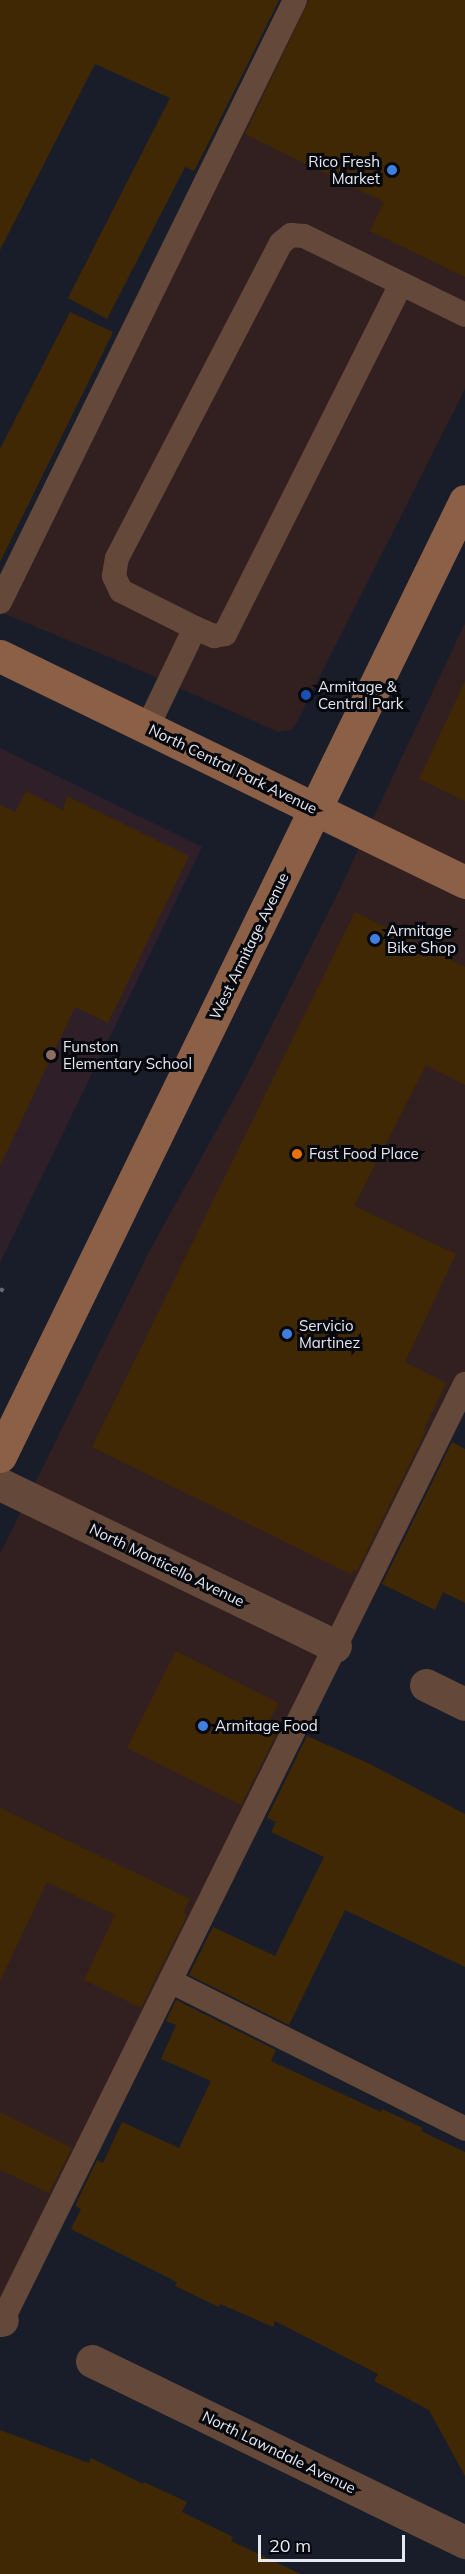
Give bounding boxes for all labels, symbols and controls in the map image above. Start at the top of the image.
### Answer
place label: Rico Fresh Market [308,152,380,187]
marker: Rico Fresh Market [385,163,399,177]
place label: Armitage & Central Park [318,677,403,712]
marker: Armitage & Central Park [299,688,313,702]
street label: North Central Park Avenue [146,720,320,818]
street label: West Armitage Avenue [206,870,292,1022]
place label: Armitage Bike Shop [387,921,456,956]
marker: Armitage Bike Shop [368,932,382,946]
place label: Funston Elementary School [63,1037,192,1072]
marker: Funston Elementary School [44,1048,58,1062]
place label: Fast Food Place [309,1145,419,1163]
marker: Fast Food Place [290,1147,304,1161]
place label: Servicio Martinez [299,1316,360,1351]
marker: Servicio Martinez [280,1327,294,1341]
street label: North Monticello Avenue [87,1520,247,1610]
place label: Armitage Food [215,1717,318,1735]
marker: Armitage Food [196,1719,210,1733]
street label: North Lawndale Avenue [199,2407,359,2497]
scale bar [261,2523,408,2561]
text: 20 m [269,2534,311,2557]

